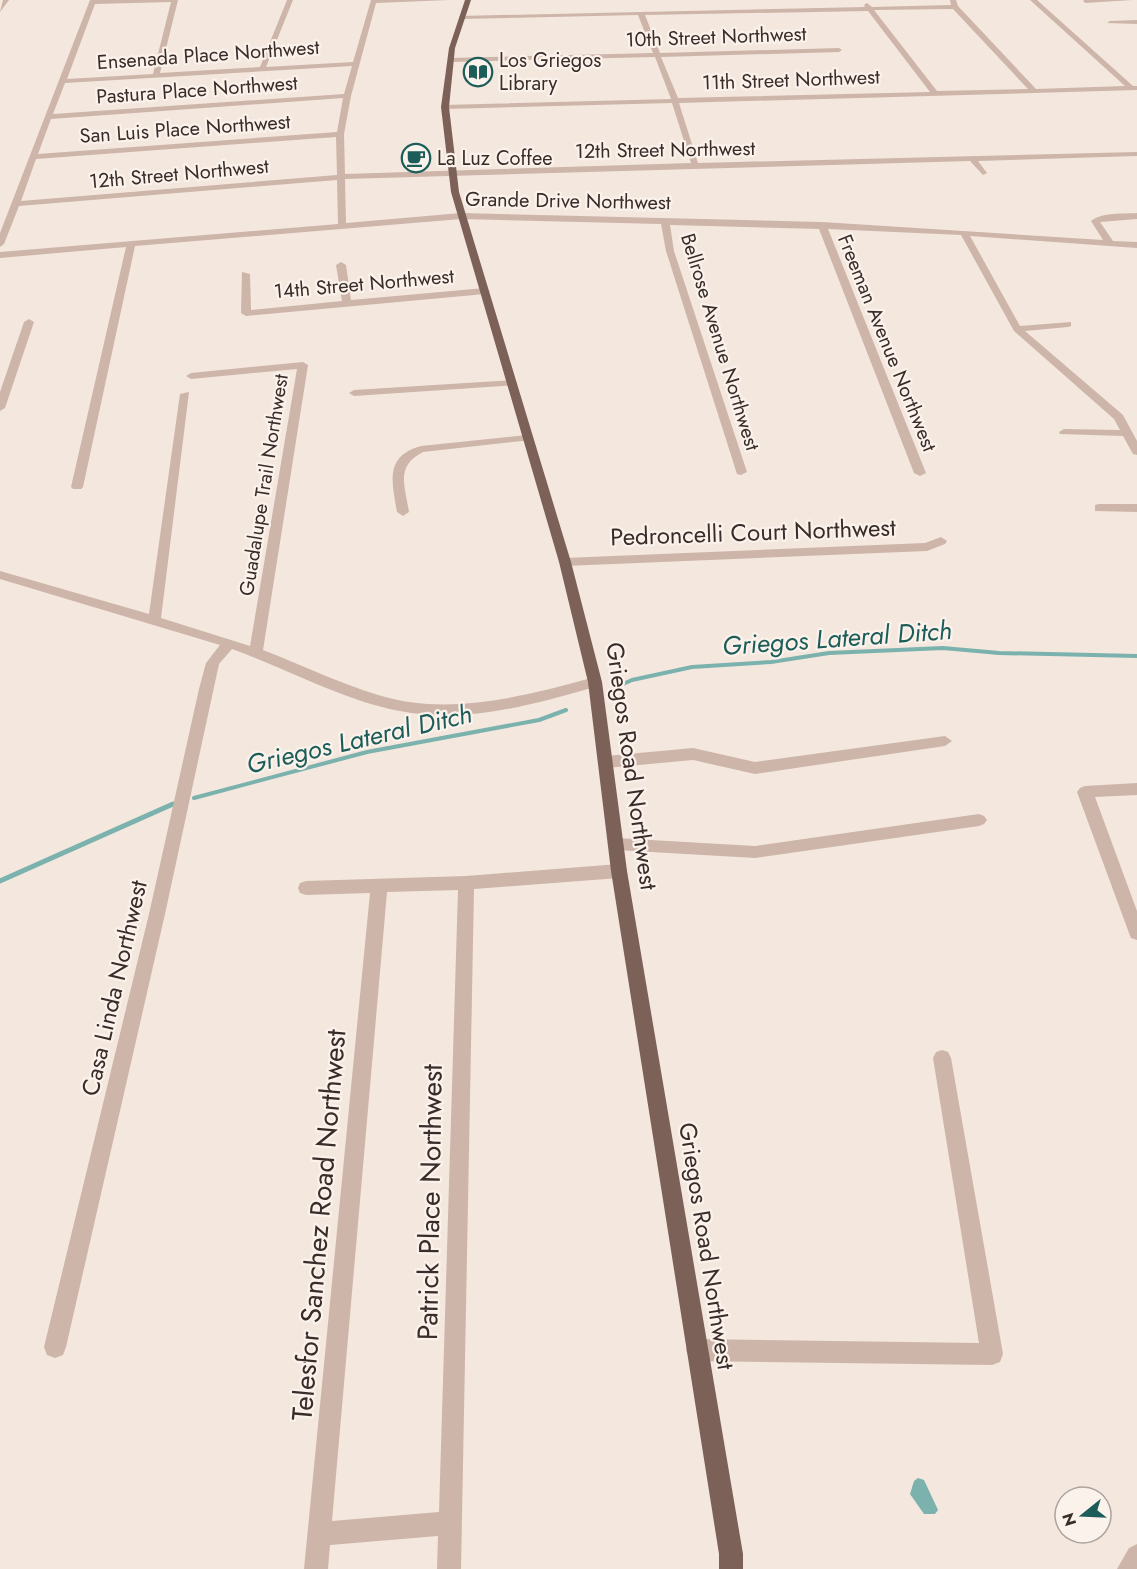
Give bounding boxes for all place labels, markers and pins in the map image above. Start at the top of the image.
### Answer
place label: Los Griegos Library [499,46,601,98]
library icon: Los Griegos Library [462,56,494,88]
cafe icon: La Luz Coffee [400,142,432,174]
place label: La Luz Coffee [437,144,553,173]

